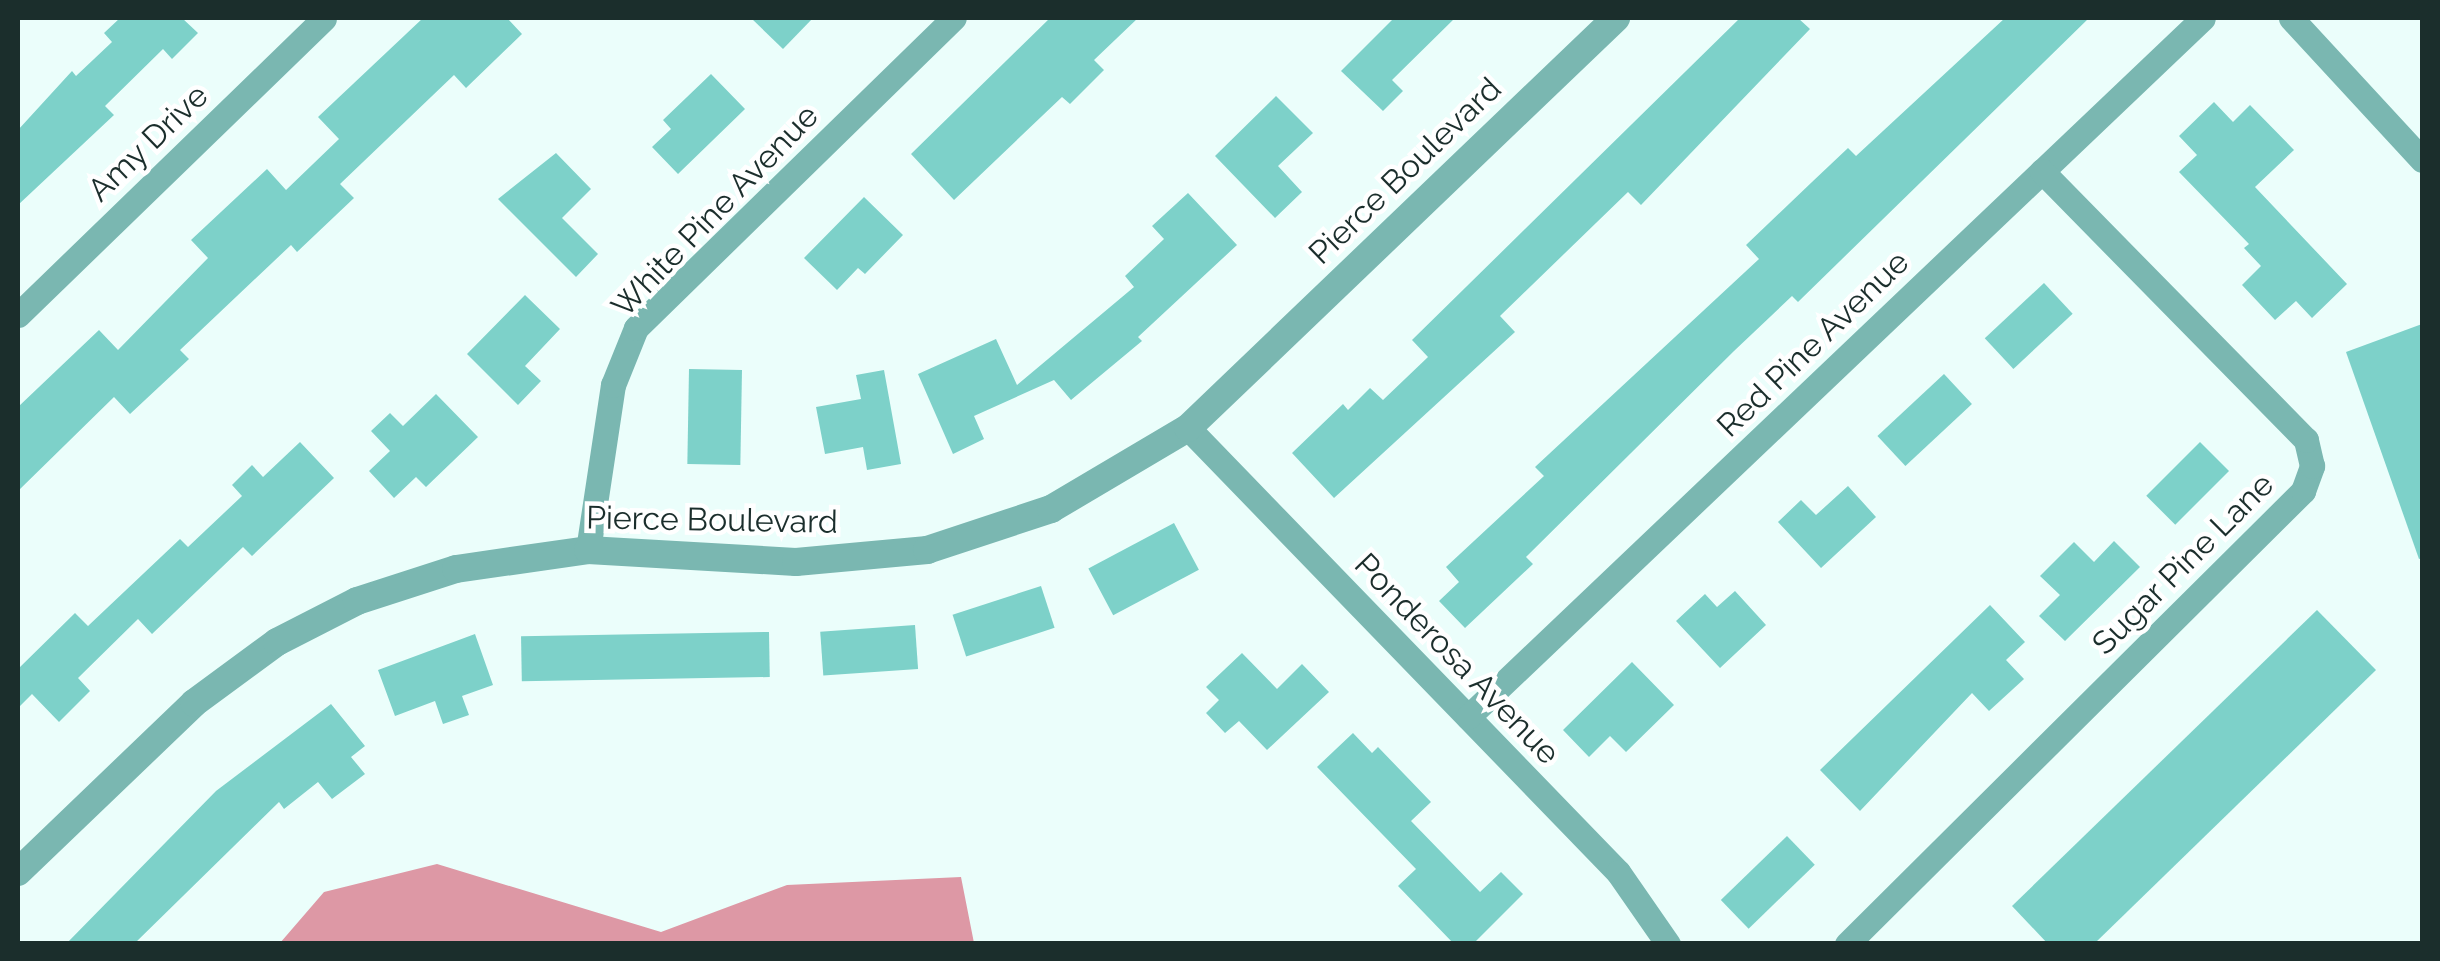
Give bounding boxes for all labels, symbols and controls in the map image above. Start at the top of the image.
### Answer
street label: Pierce Boulevard [1301,70,1509,272]
street label: Amy Drive [80,76,216,210]
street label: White Pine Avenue [604,97,826,325]
street label: Red Pine Avenue [1709,243,1917,445]
street label: Sugar Pine Lane [2084,465,2282,663]
street label: Pierce Boulevard [586,499,838,541]
street label: Ponderosa Avenue [1346,545,1568,773]

